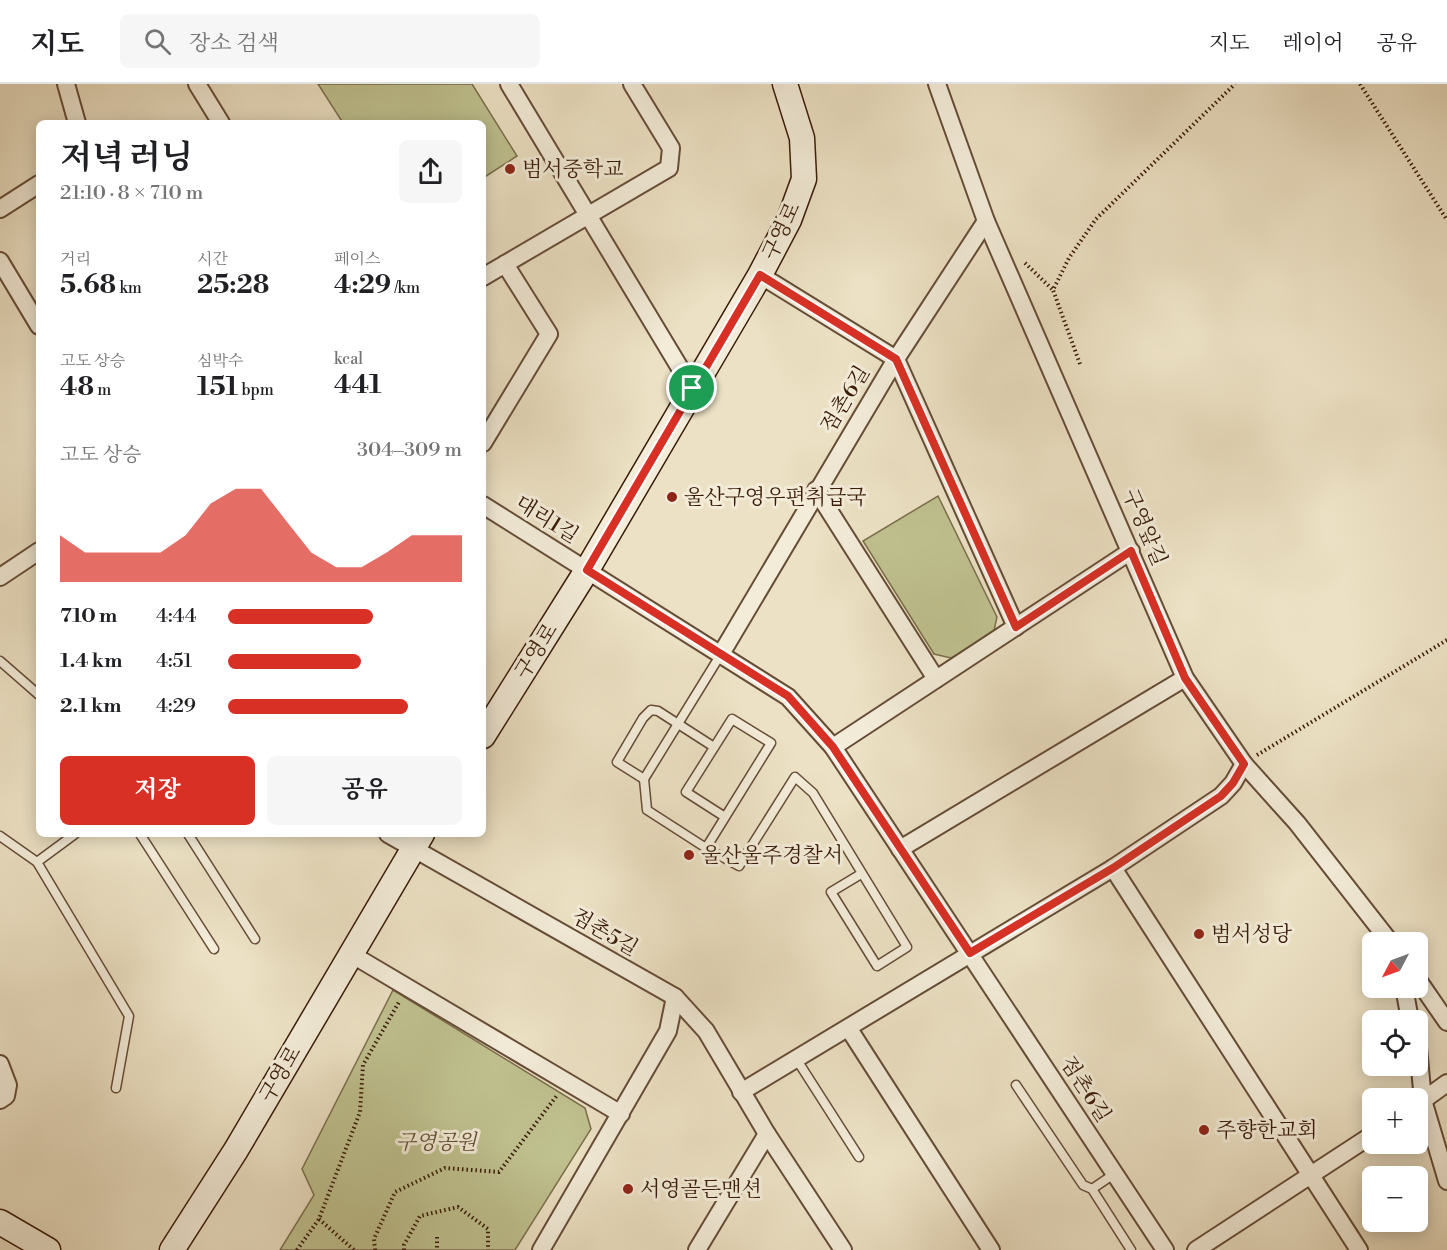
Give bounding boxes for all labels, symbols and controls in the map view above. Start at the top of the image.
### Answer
search box [120,14,540,68]
icon: search [141,25,174,58]
text: 지도 [30,27,84,62]
text: 장소 검색 [189,30,279,57]
text: 지도 [1209,31,1250,57]
text: 레이어 [1283,31,1343,57]
text: 공유 [1376,31,1417,57]
text: 저녁 러닝 [60,138,193,179]
button: share [399,140,462,203]
place label: 범서중학교 [522,157,623,183]
marker: 범서중학교 [503,162,517,176]
text: 21:10 · 8 × 710 m [60,181,203,206]
street label: 구영로 [757,198,807,264]
text: 거리 [60,249,91,269]
text: 시간 [197,249,228,269]
text: 페이스 [334,249,380,269]
text: 5.68 [60,269,116,301]
text: 25:28 [197,269,269,301]
text: 4:29 [334,269,391,301]
text: km [116,278,142,298]
text: /km [391,278,420,298]
text: kcal [334,349,363,369]
text: 고도 상승 [60,351,125,371]
text: 심박수 [197,351,243,371]
street label: 점촌6길 [816,361,876,438]
pin [666,362,717,413]
text: 441 [334,369,381,401]
text: 48 [60,371,94,403]
text: 151 [197,371,238,403]
icon: arrive [675,371,708,404]
text: m [94,380,111,400]
text: bpm [238,380,274,400]
text: 304–309 m [357,438,462,463]
text: 고도 상승 [60,443,141,468]
place label: 울산구영우편취급국 [684,485,867,511]
street label: 구영앞길 [1116,485,1172,570]
street label: 대리1길 [510,490,583,549]
marker: 울산구영우편취급국 [665,490,679,504]
text: 710 m [60,604,117,629]
text: 4:44 [156,604,197,629]
street label: 구영로 [510,619,564,684]
text: 1.4 km [60,649,122,674]
text: 4:51 [156,649,192,674]
text: 2.1 km [60,694,122,719]
text: 4:29 [156,694,196,719]
button: 저장 [60,756,255,825]
button: 공유 [267,756,462,825]
place label: 울산울주경찰서 [701,843,843,869]
marker: 울산울주경찰서 [682,848,696,862]
street label: 점촌5길 [567,903,642,962]
place label: 범서성당 [1211,922,1293,948]
marker: 범서성당 [1192,927,1206,941]
north arrow [1362,932,1428,998]
map controls [1362,932,1428,1232]
button: locate [1362,1010,1428,1076]
street label: 구영로 [254,1042,307,1107]
street label: 점촌6길 [1054,1052,1116,1127]
button: + [1362,1088,1428,1154]
place label: 주향한교회 [1216,1118,1317,1144]
marker: 주향한교회 [1197,1123,1211,1137]
park label: 구영공원 [395,1130,478,1156]
button: − [1362,1166,1428,1232]
place label: 서영골든맨션 [640,1177,762,1203]
marker: 서영골든맨션 [621,1182,635,1196]

